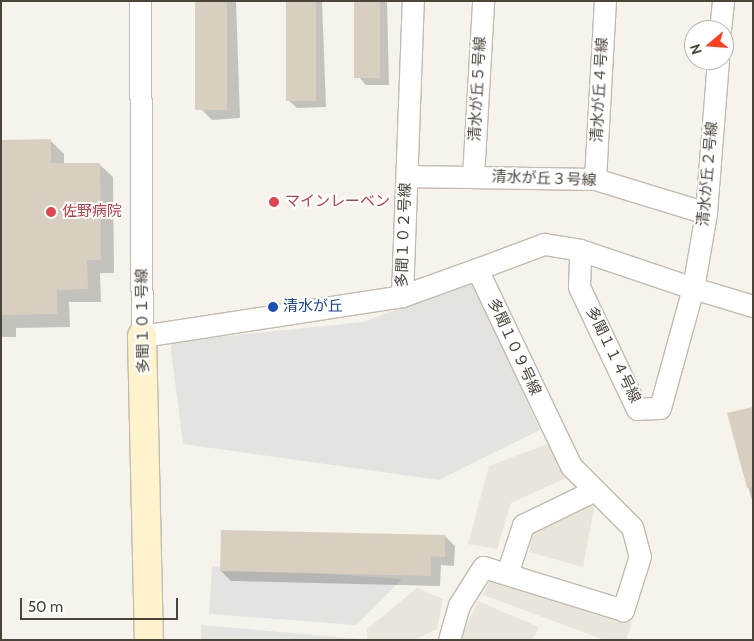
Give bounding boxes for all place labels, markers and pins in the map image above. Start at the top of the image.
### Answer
place label: マインレーベン [285,193,390,211]
marker: マインレーベン [267,195,281,209]
place label: 佐野病院 [62,203,122,221]
marker: 佐野病院 [44,205,58,219]
place label: 清水が丘 [283,298,343,316]
marker: 清水が丘 [267,301,279,313]

